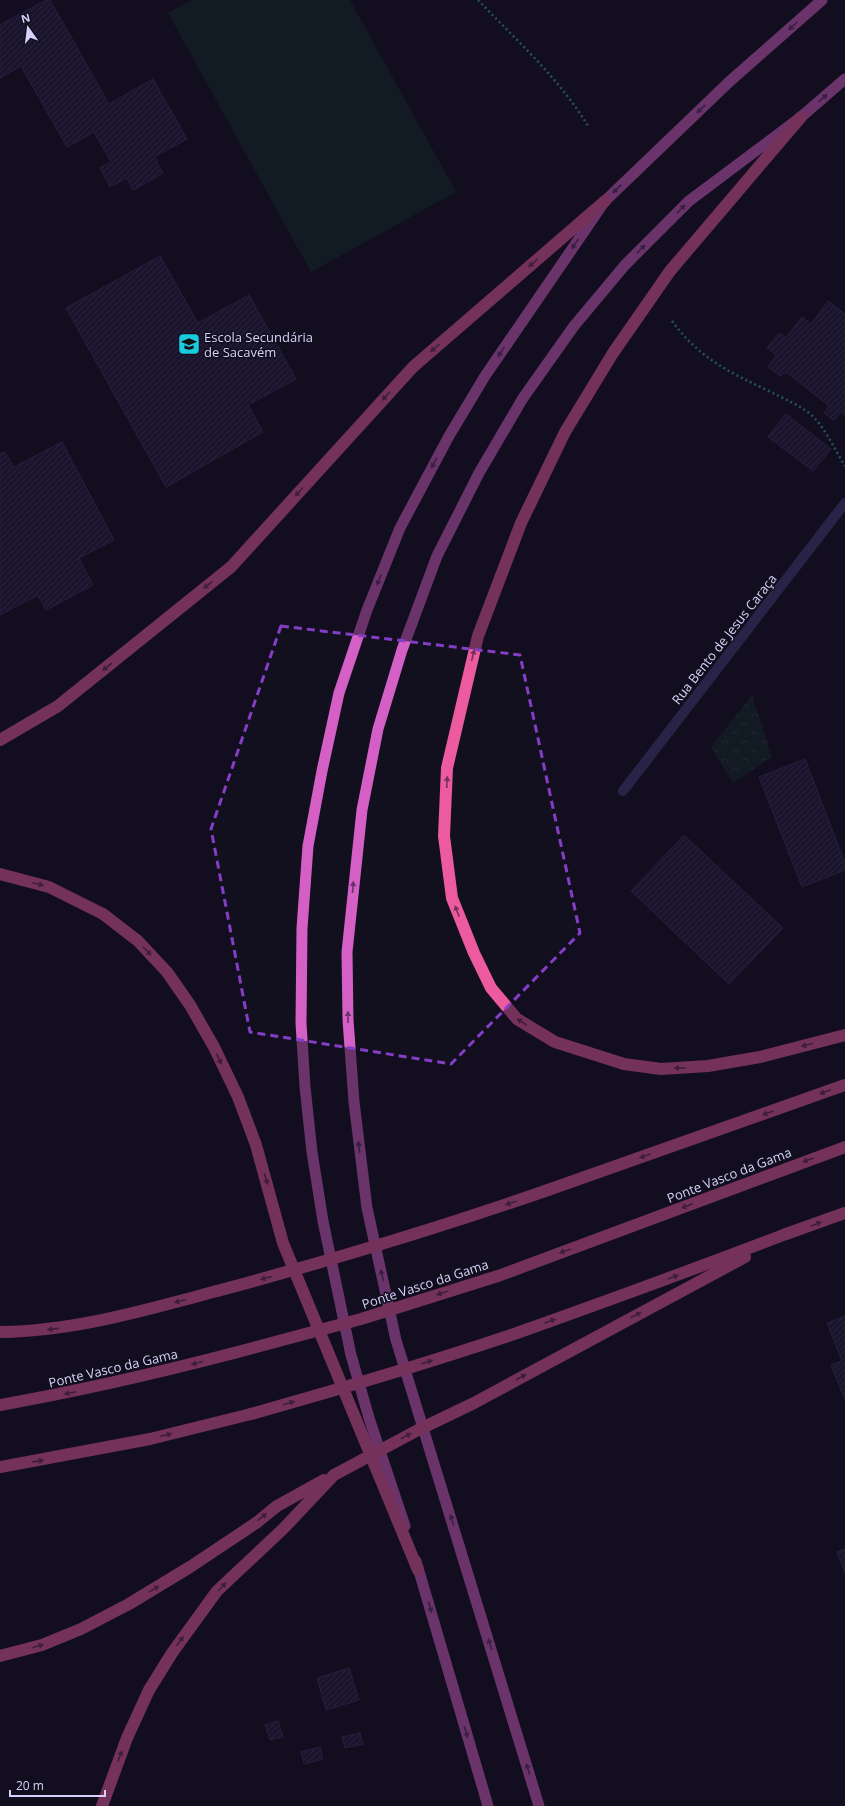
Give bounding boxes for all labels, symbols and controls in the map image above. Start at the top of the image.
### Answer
north arrow [8,8,48,48]
text: N [19,9,32,26]
one-way arrow [788,21,797,30]
one-way arrow [818,93,828,102]
one-way arrow [696,104,706,114]
one-way arrow [612,184,621,193]
one-way arrow [676,204,686,214]
one-way arrow [571,239,579,250]
one-way arrow [636,244,646,254]
one-way arrow [528,258,538,268]
place label: Escola Secundária de Sacavém [204,328,313,361]
school or university icon: Escola Secundária de Sacavém [176,331,202,357]
one-way arrow [430,344,440,353]
one-way arrow [497,347,505,357]
one-way arrow [382,391,391,401]
one-way arrow [431,457,438,469]
one-way arrow [295,488,304,497]
street label: Rua Bento de Jesus Caraça [667,570,781,708]
one-way arrow [376,575,382,587]
one-way arrow [203,581,214,590]
one-way arrow [471,649,477,662]
one-way arrow [101,662,112,671]
one-way arrow [443,776,450,788]
one-way arrow [32,881,44,887]
one-way arrow [350,881,356,893]
one-way arrow [454,904,460,916]
one-way arrow [143,946,152,956]
one-way arrow [345,1010,351,1023]
one-way arrow [516,1018,528,1025]
one-way arrow [801,1042,813,1048]
one-way arrow [216,1053,222,1064]
one-way arrow [674,1064,686,1071]
one-way arrow [818,1090,830,1096]
one-way arrow [762,1110,774,1116]
one-way arrow [356,1141,362,1153]
street label: Ponte Vasco da Gama [664,1143,794,1207]
one-way arrow [639,1153,651,1159]
one-way arrow [802,1158,814,1164]
one-way arrow [263,1174,269,1186]
one-way arrow [505,1200,517,1206]
one-way arrow [680,1203,692,1209]
one-way arrow [810,1220,822,1226]
one-way arrow [558,1249,570,1255]
street label: Ponte Vasco da Gama [359,1255,491,1313]
one-way arrow [378,1268,384,1281]
one-way arrow [667,1274,679,1280]
one-way arrow [260,1275,272,1281]
one-way arrow [436,1290,448,1296]
one-way arrow [173,1298,185,1304]
one-way arrow [630,1312,642,1319]
one-way arrow [544,1318,556,1324]
one-way arrow [47,1325,59,1332]
street label: Ponte Vasco da Gama [47,1344,179,1392]
one-way arrow [421,1359,433,1365]
one-way arrow [190,1360,203,1366]
one-way arrow [516,1374,527,1380]
one-way arrow [64,1390,76,1396]
one-way arrow [283,1400,295,1406]
one-way arrow [160,1432,172,1438]
one-way arrow [400,1433,412,1440]
one-way arrow [32,1458,45,1464]
one-way arrow [257,1513,268,1522]
one-way arrow [449,1514,455,1526]
one-way arrow [217,1582,227,1592]
one-way arrow [149,1585,159,1593]
one-way arrow [427,1602,433,1614]
one-way arrow [176,1636,184,1647]
one-way arrow [487,1638,493,1650]
one-way arrow [32,1643,44,1649]
one-way arrow [464,1726,470,1738]
one-way arrow [118,1750,124,1762]
one-way arrow [525,1762,531,1774]
scale bar [10,1772,105,1798]
text: 20 m [16,1777,44,1794]

